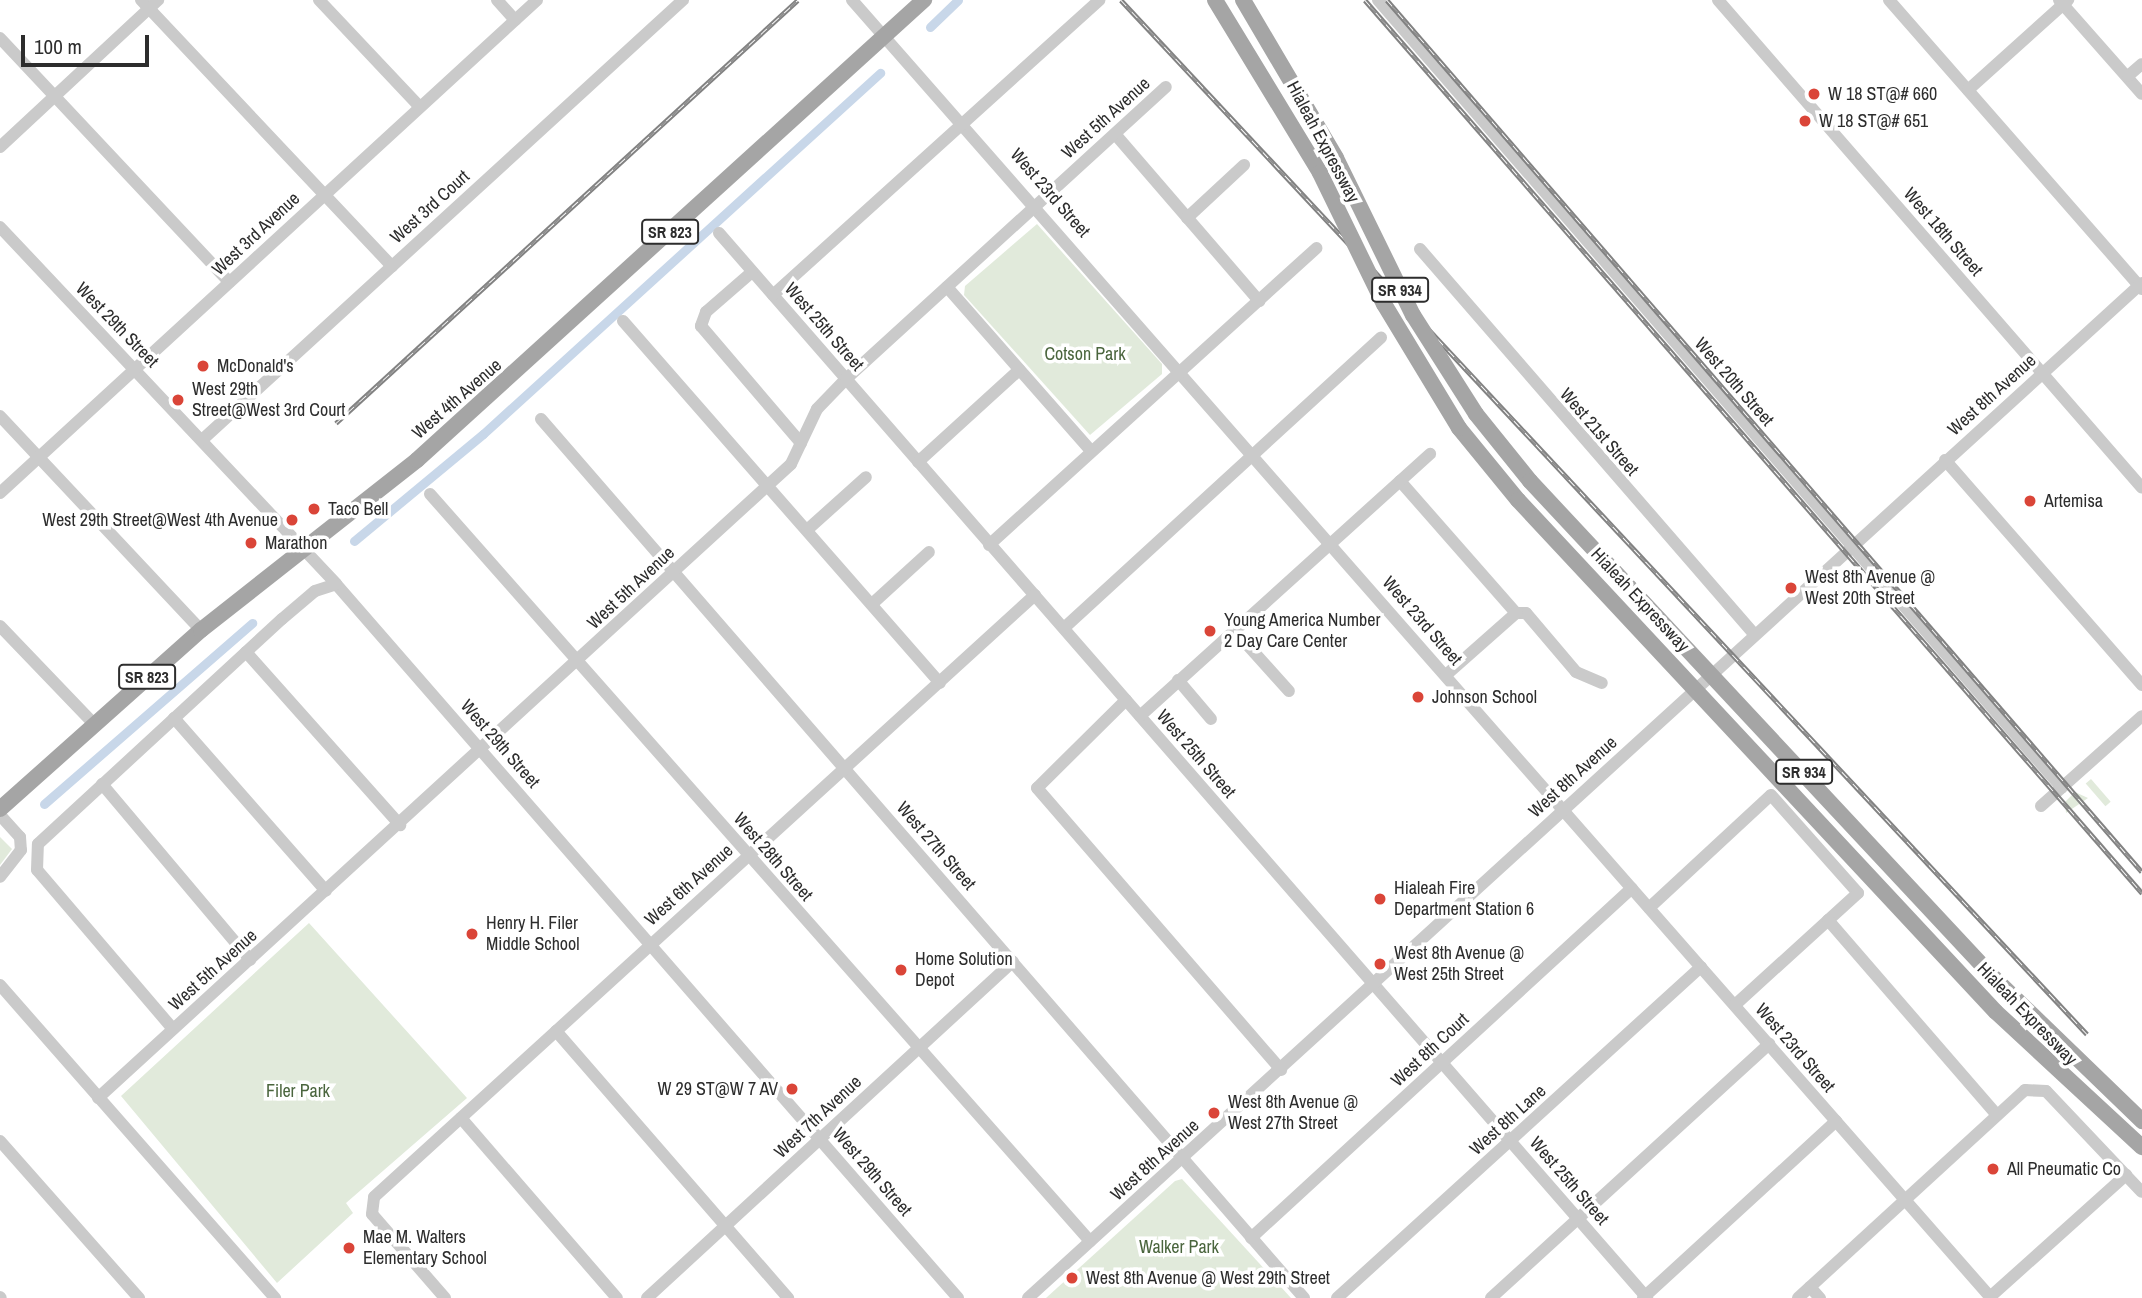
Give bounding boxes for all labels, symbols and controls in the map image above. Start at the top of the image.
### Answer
scale bar [24,21,152,65]
text: 100 m [34,32,82,61]
street label: West 5th Avenue [1057,73,1155,163]
street label: Hialeah Expressway [1282,78,1364,206]
place label: W 18 ST@# 660 [1828,83,1937,105]
marker: W 18 ST@# 660 [1806,86,1822,102]
place label: W 18 ST@# 651 [1819,110,1928,132]
marker: W 18 ST@# 651 [1797,113,1813,129]
street label: West 23rd Street [1006,144,1094,242]
street label: West 3rd Court [386,166,474,248]
street label: West 18th Street [1899,184,1987,280]
street label: West 3rd Avenue [207,188,305,280]
road number: SR 823 [640,220,700,244]
street label: West 29th Street [71,278,163,372]
road number: SR 934 [1370,278,1430,302]
street label: West 25th Street [780,279,868,375]
street label: West 20th Street [1690,334,1778,430]
park label: Cotson Park [1044,343,1126,365]
street label: West 8th Avenue [1943,350,2041,440]
street label: West 4th Avenue [408,354,506,444]
place label: McDonald's [217,355,294,377]
marker: McDonald's [195,358,211,374]
place label: West 29th Street@West 3rd Court [192,379,345,422]
street label: West 21st Street [1555,384,1643,480]
marker: West 29th Street@West 3rd Court [170,392,186,408]
place label: Artemisa [2044,490,2103,512]
marker: Artemisa [2022,493,2038,509]
place label: Taco Bell [328,498,388,520]
marker: Taco Bell [306,501,322,517]
place label: West 29th Street@West 4th Avenue [41,509,278,531]
marker: West 29th Street@West 4th Avenue [284,512,300,528]
place label: Marathon [265,532,327,554]
marker: Marathon [243,535,259,551]
street label: West 5th Avenue [583,542,679,634]
street label: Hialeah Expressway [1586,543,1694,657]
place label: West 8th Avenue @ West 20th Street [1805,567,1936,610]
street label: West 23rd Street [1378,572,1466,670]
marker: West 8th Avenue @ West 20th Street [1783,580,1799,596]
place label: Young America Number 2 Day Care Center [1224,610,1381,652]
marker: Young America Number 2 Day Care Center [1202,623,1218,639]
road number: SR 823 [117,664,177,690]
place label: Johnson School [1432,686,1537,708]
marker: Johnson School [1410,689,1426,705]
street label: West 29th Street [456,696,544,792]
street label: West 25th Street [1152,706,1240,802]
street label: West 8th Avenue [1524,732,1622,822]
road number: SR 934 [1774,760,1834,785]
street label: West 27th Street [892,798,980,894]
street label: West 28th Street [729,809,817,905]
street label: West 6th Avenue [640,840,738,930]
place label: Hialeah Fire Department Station 6 [1394,878,1534,920]
marker: Hialeah Fire Department Station 6 [1372,891,1388,907]
place label: Henry H. Filer Middle School [486,913,580,956]
street label: West 5th Avenue [164,925,262,1015]
marker: Henry H. Filer Middle School [464,926,480,942]
place label: West 8th Avenue @ West 25th Street [1394,943,1525,986]
place label: Home Solution Depot [915,949,1013,992]
marker: West 8th Avenue @ West 25th Street [1372,956,1388,972]
street label: Hialeah Expressway [1973,958,2081,1070]
marker: Home Solution Depot [893,962,909,978]
street label: West 23rd Street [1751,999,1839,1097]
street label: West 8th Court [1387,1009,1473,1091]
street label: West 7th Avenue [770,1071,866,1163]
place label: W 29 ST@W 7 AV [657,1078,778,1100]
park label: Filer Park [266,1080,330,1102]
street label: West 8th Lane [1465,1080,1551,1160]
marker: W 29 ST@W 7 AV [784,1081,800,1097]
place label: West 8th Avenue @ West 27th Street [1228,1092,1359,1134]
marker: West 8th Avenue @ West 27th Street [1206,1105,1222,1121]
street label: West 8th Avenue [1106,1115,1204,1205]
street label: West 29th Street [828,1124,916,1220]
street label: West 25th Street [1525,1133,1613,1229]
place label: All Pneumatic Co [2007,1158,2121,1180]
marker: All Pneumatic Co [1985,1161,2001,1177]
place label: Mae M. Walters Elementary School [363,1227,487,1270]
park label: Walker Park [1139,1236,1219,1258]
marker: Mae M. Walters Elementary School [341,1240,357,1256]
place label: West 8th Avenue @ West 29th Street [1086,1267,1331,1289]
marker: West 8th Avenue @ West 29th Street [1064,1270,1080,1286]

